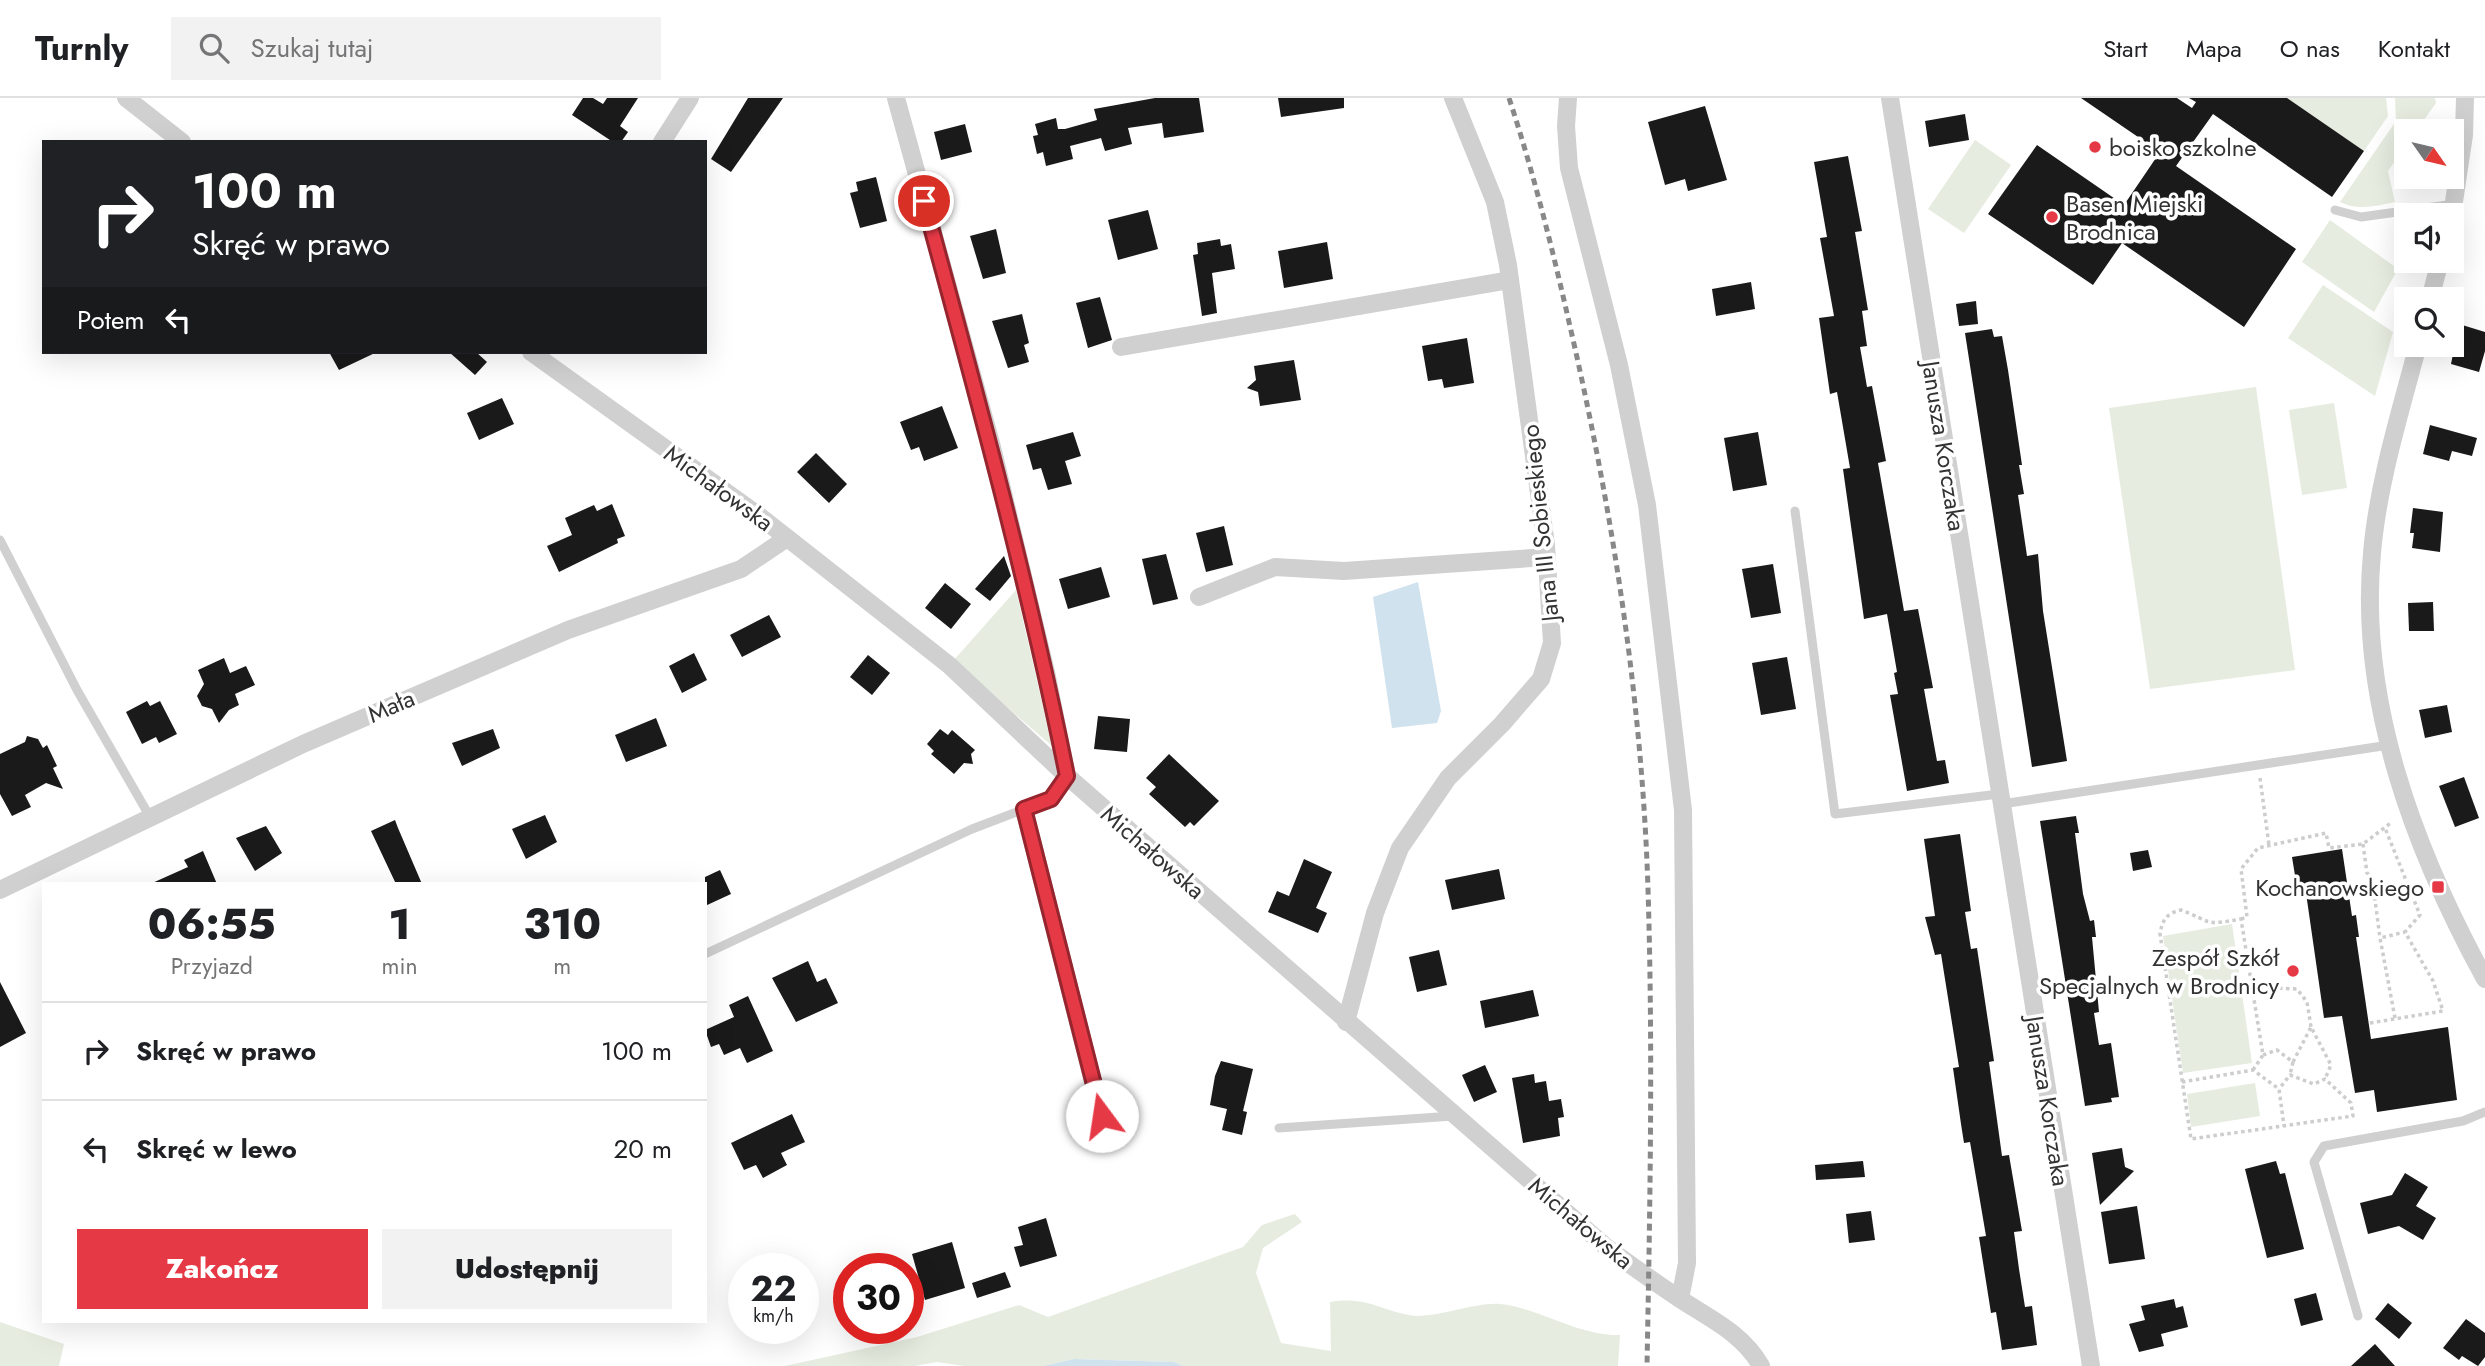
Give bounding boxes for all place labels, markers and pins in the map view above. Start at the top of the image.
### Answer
place label: boisko szkolne [2109,130,2257,165]
marker: boisko szkolne [2087,139,2103,155]
pin [894,171,954,231]
place label: Basen Miejski Brodnica [2066,186,2203,249]
marker: Basen Miejski Brodnica [2044,209,2060,225]
place label: Kochanowskiego [2255,870,2424,905]
marker: Kochanowskiego [2430,879,2446,895]
place label: Zespół Szkół Specjalnych w Brodnicy [2039,940,2280,1003]
marker: Zespół Szkół Specjalnych w Brodnicy [2285,963,2301,979]

